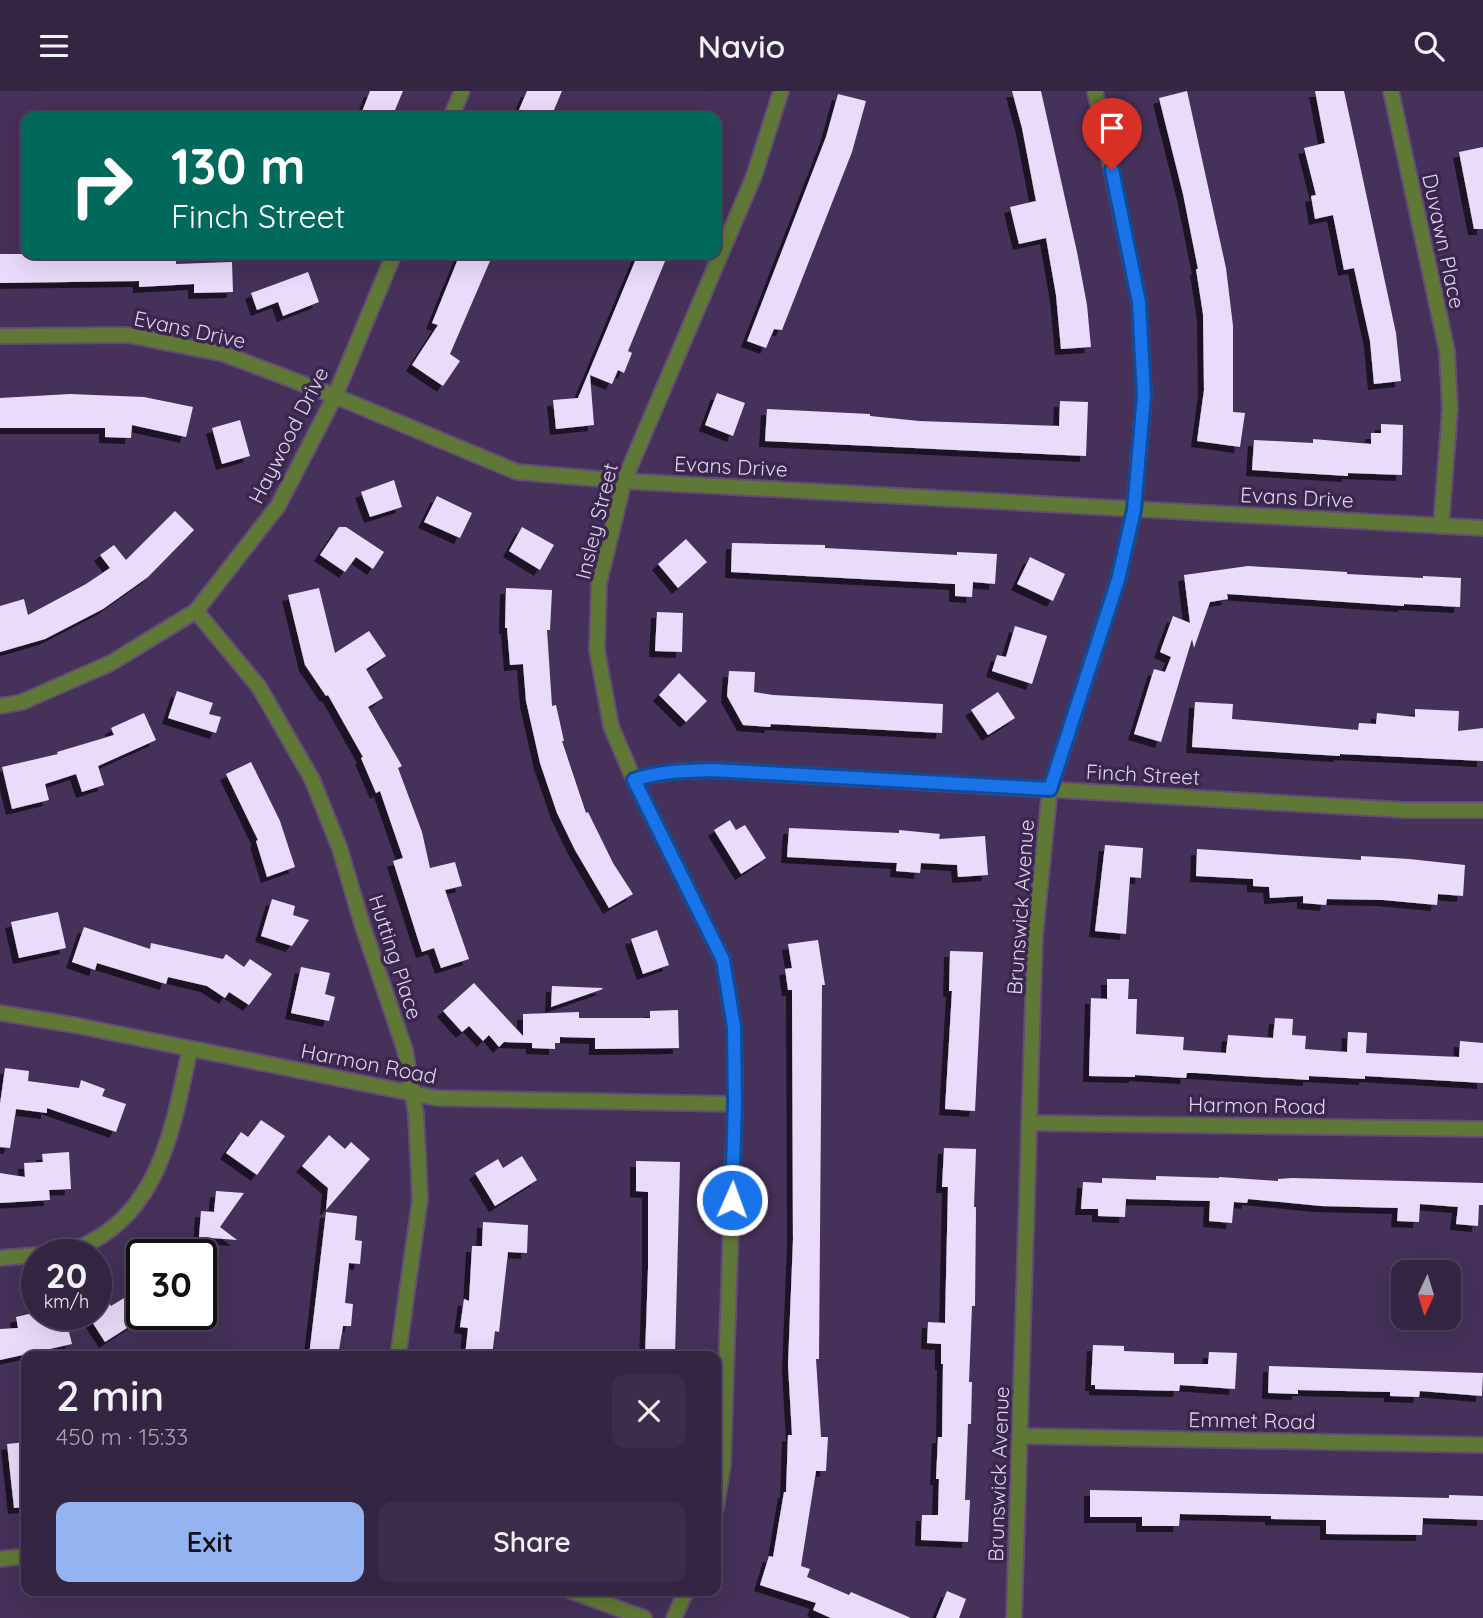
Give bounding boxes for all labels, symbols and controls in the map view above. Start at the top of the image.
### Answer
text: Navio [698,26,785,66]
icon: menu [35,27,73,65]
icon: search [1410,27,1448,65]
pin [1082,98,1142,170]
icon: arrive [1093,109,1131,147]
text: 130 m [171,135,305,196]
icon: right [56,140,147,231]
street label: Duvawn Place [1417,171,1471,311]
text: Finch Street [171,196,345,236]
street label: Evans Drive [132,304,248,354]
street label: Haywood Drive [242,362,334,508]
street label: Evans Drive [674,450,788,482]
street label: Insley Street [569,460,623,582]
street label: Evans Drive [1240,481,1354,513]
street label: Finch Street [1085,758,1201,790]
street label: Brunswick Avenue [1001,818,1039,996]
street label: Hutting Place [364,891,428,1023]
street label: Harmon Road [299,1037,439,1089]
street label: Harmon Road [1188,1091,1326,1119]
position arrow [695,1163,769,1237]
speed limit sign: 30 [126,1239,217,1330]
text: 20 [46,1253,87,1297]
north arrow [1391,1260,1461,1330]
map controls [1391,1260,1461,1330]
text: km/h [44,1290,89,1313]
text: 2 min [56,1369,164,1422]
button: close [612,1374,686,1448]
street label: Brunswick Avenue [982,1386,1014,1562]
street label: Emmet Road [1188,1406,1316,1434]
text: 450 m · 15:33 [56,1422,188,1451]
button: Exit [56,1502,364,1582]
button: Share [378,1502,686,1582]

